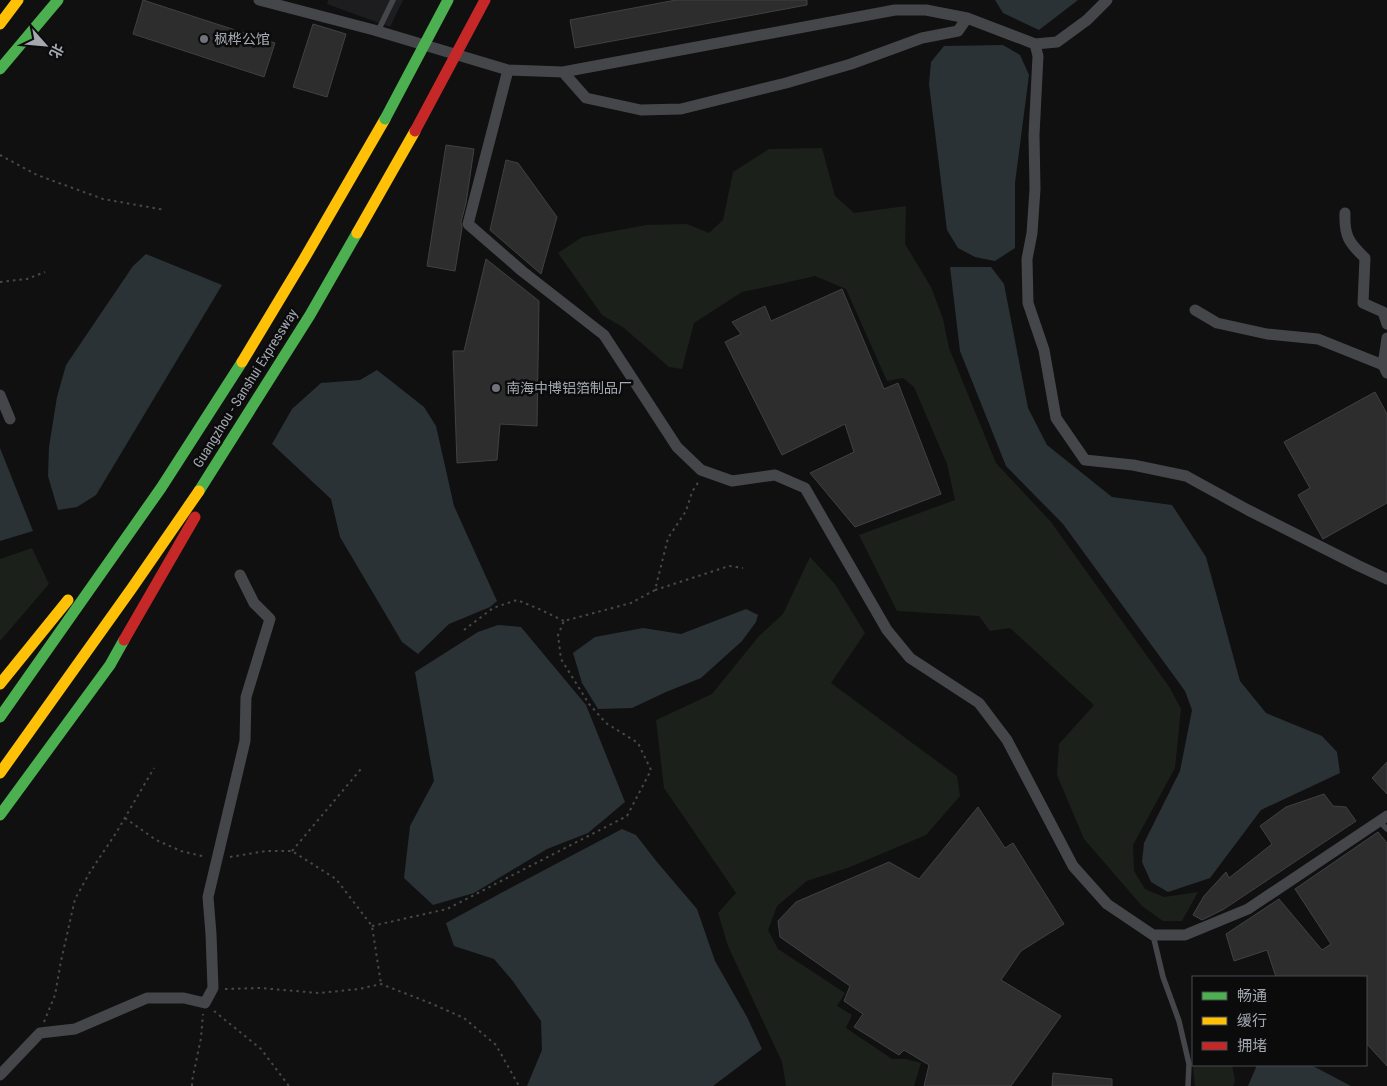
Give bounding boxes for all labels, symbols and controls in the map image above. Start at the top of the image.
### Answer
north arrow [20,20,70,70]
place label: 枫桦公馆 [214,31,270,47]
marker: 枫桦公馆 [198,33,210,45]
text: 北 [46,41,67,61]
street label: Guangzhou - Sanshui Expressway [189,306,301,470]
place label: 南海中博铝箔制品厂 [506,380,632,396]
marker: 南海中博铝箔制品厂 [490,382,502,394]
legend [1192,976,1367,1066]
text: 畅通 [1237,987,1267,1005]
text: 缓行 [1237,1012,1267,1030]
text: 拥堵 [1237,1037,1267,1055]

